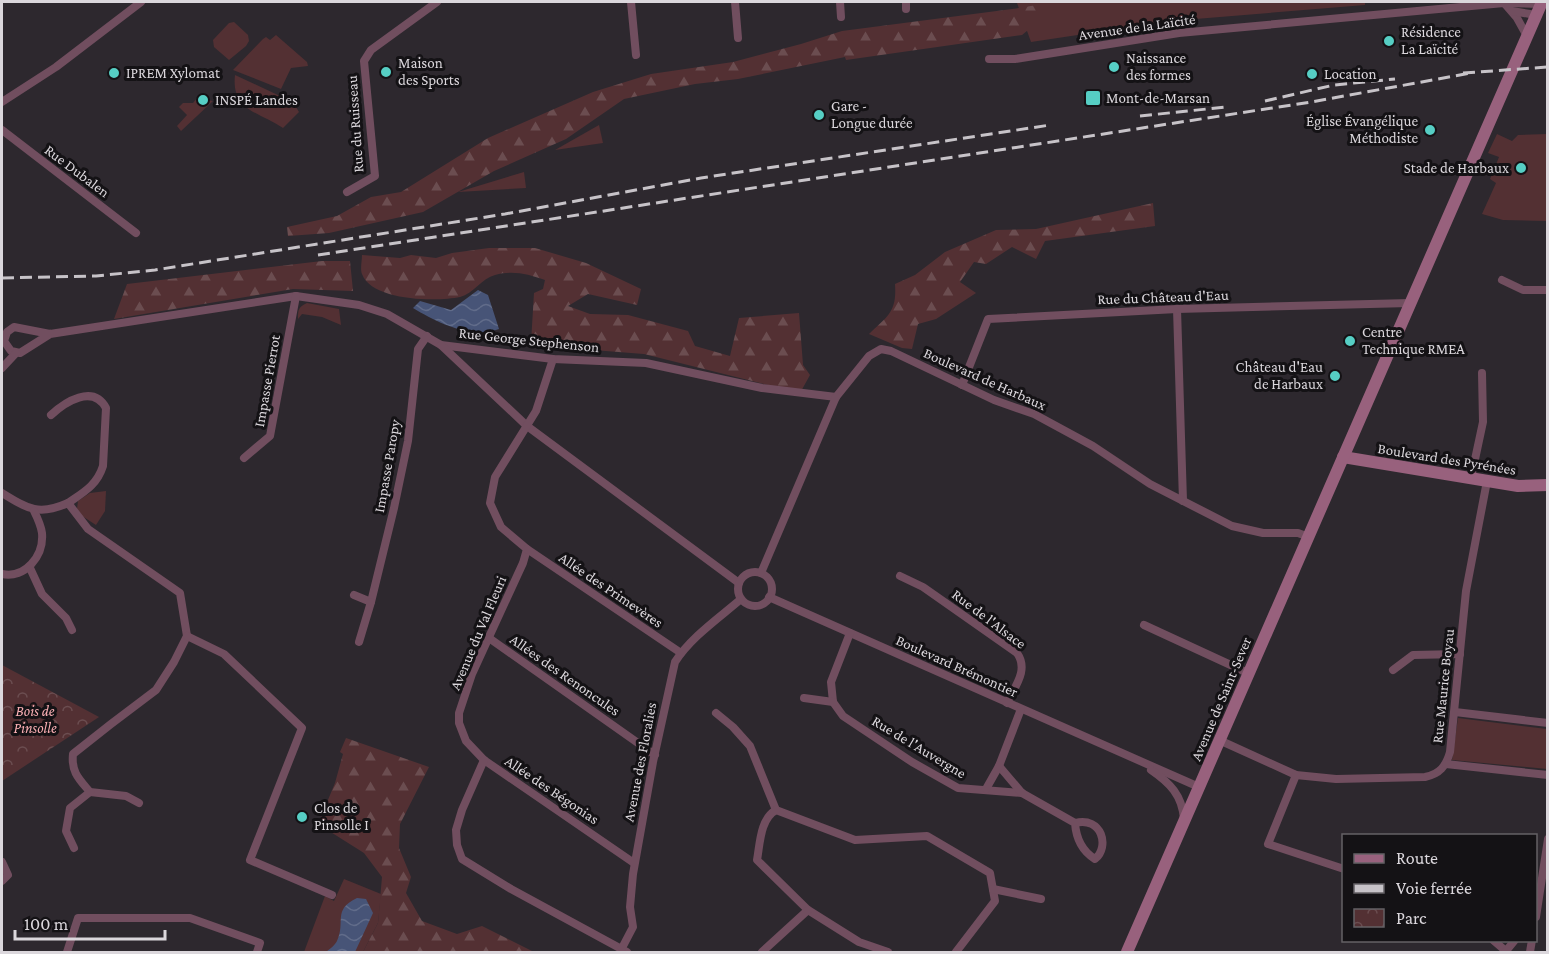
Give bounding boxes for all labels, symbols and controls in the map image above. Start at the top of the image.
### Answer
street label: Avenue de la Laïcité [1077,11,1197,43]
place label: Résidence La Laïcité [1401,24,1461,57]
marker: Résidence La Laïcité [1382,34,1396,48]
place label: Naissance des formes [1126,50,1191,83]
place label: Maison des Sports [398,55,460,89]
marker: Naissance des formes [1107,60,1121,74]
place label: IPREM Xylomat [126,65,221,82]
marker: Maison des Sports [379,65,393,79]
marker: IPREM Xylomat [107,66,121,80]
place label: Location [1324,66,1377,82]
marker: Location [1305,67,1319,81]
street label: Rue du Ruisseau [344,75,366,173]
marker: Mont-de-Marsan [1084,89,1102,107]
place label: Mont-de-Marsan [1106,90,1210,106]
place label: INSPÉ Landes [215,92,298,108]
marker: INSPÉ Landes [196,93,210,107]
place label: Gare - Longue durée [831,98,913,132]
marker: Gare - Longue durée [812,108,826,122]
place label: Église Évangélique Méthodiste [1306,113,1418,146]
marker: Église Évangélique Méthodiste [1423,123,1437,137]
street label: Rue Dubalen [42,142,112,200]
place label: Stade de Harbaux [1404,160,1509,176]
marker: Stade de Harbaux [1514,161,1528,175]
street label: Rue du Château d'Eau [1097,287,1229,307]
place label: Centre Technique RMEA [1362,324,1465,358]
street label: Rue George Stephenson [458,325,600,356]
street label: Impasse Pierrot [251,333,284,429]
marker: Centre Technique RMEA [1343,334,1357,348]
street label: Boulevard de Harbaux [921,345,1049,413]
place label: Château d'Eau de Harbaux [1236,359,1323,392]
marker: Château d'Eau de Harbaux [1328,369,1342,383]
street label: Impasse Paropy [371,418,404,514]
street label: Boulevard des Pyrénées [1376,440,1517,479]
street label: Allée des Primevères [556,549,666,631]
street label: Avenue du Val Fleuri [447,573,509,692]
street label: Rue de l'Alsace [949,586,1029,652]
street label: Rue Maurice Boyau [1429,628,1458,744]
street label: Allées des Renoncules [507,631,623,719]
street label: Boulevard Brémontier [894,632,1021,700]
street label: Avenue de Saint-Sever [1188,634,1255,763]
street label: Avenue des Floralies [621,701,659,823]
park label: Bois de Pinsolle [13,703,57,736]
street label: Rue de l'Auvergne [869,713,969,782]
street label: Allée des Bégonias [501,753,602,828]
place label: Clos de Pinsolle I [314,800,369,833]
marker: Clos de Pinsolle I [295,810,309,824]
legend [1342,834,1537,942]
text: Route [1396,848,1438,868]
text: Voie ferrée [1396,878,1472,898]
scale bar [15,903,165,941]
text: Parc [1396,908,1427,928]
text: 100 m [24,914,69,934]

